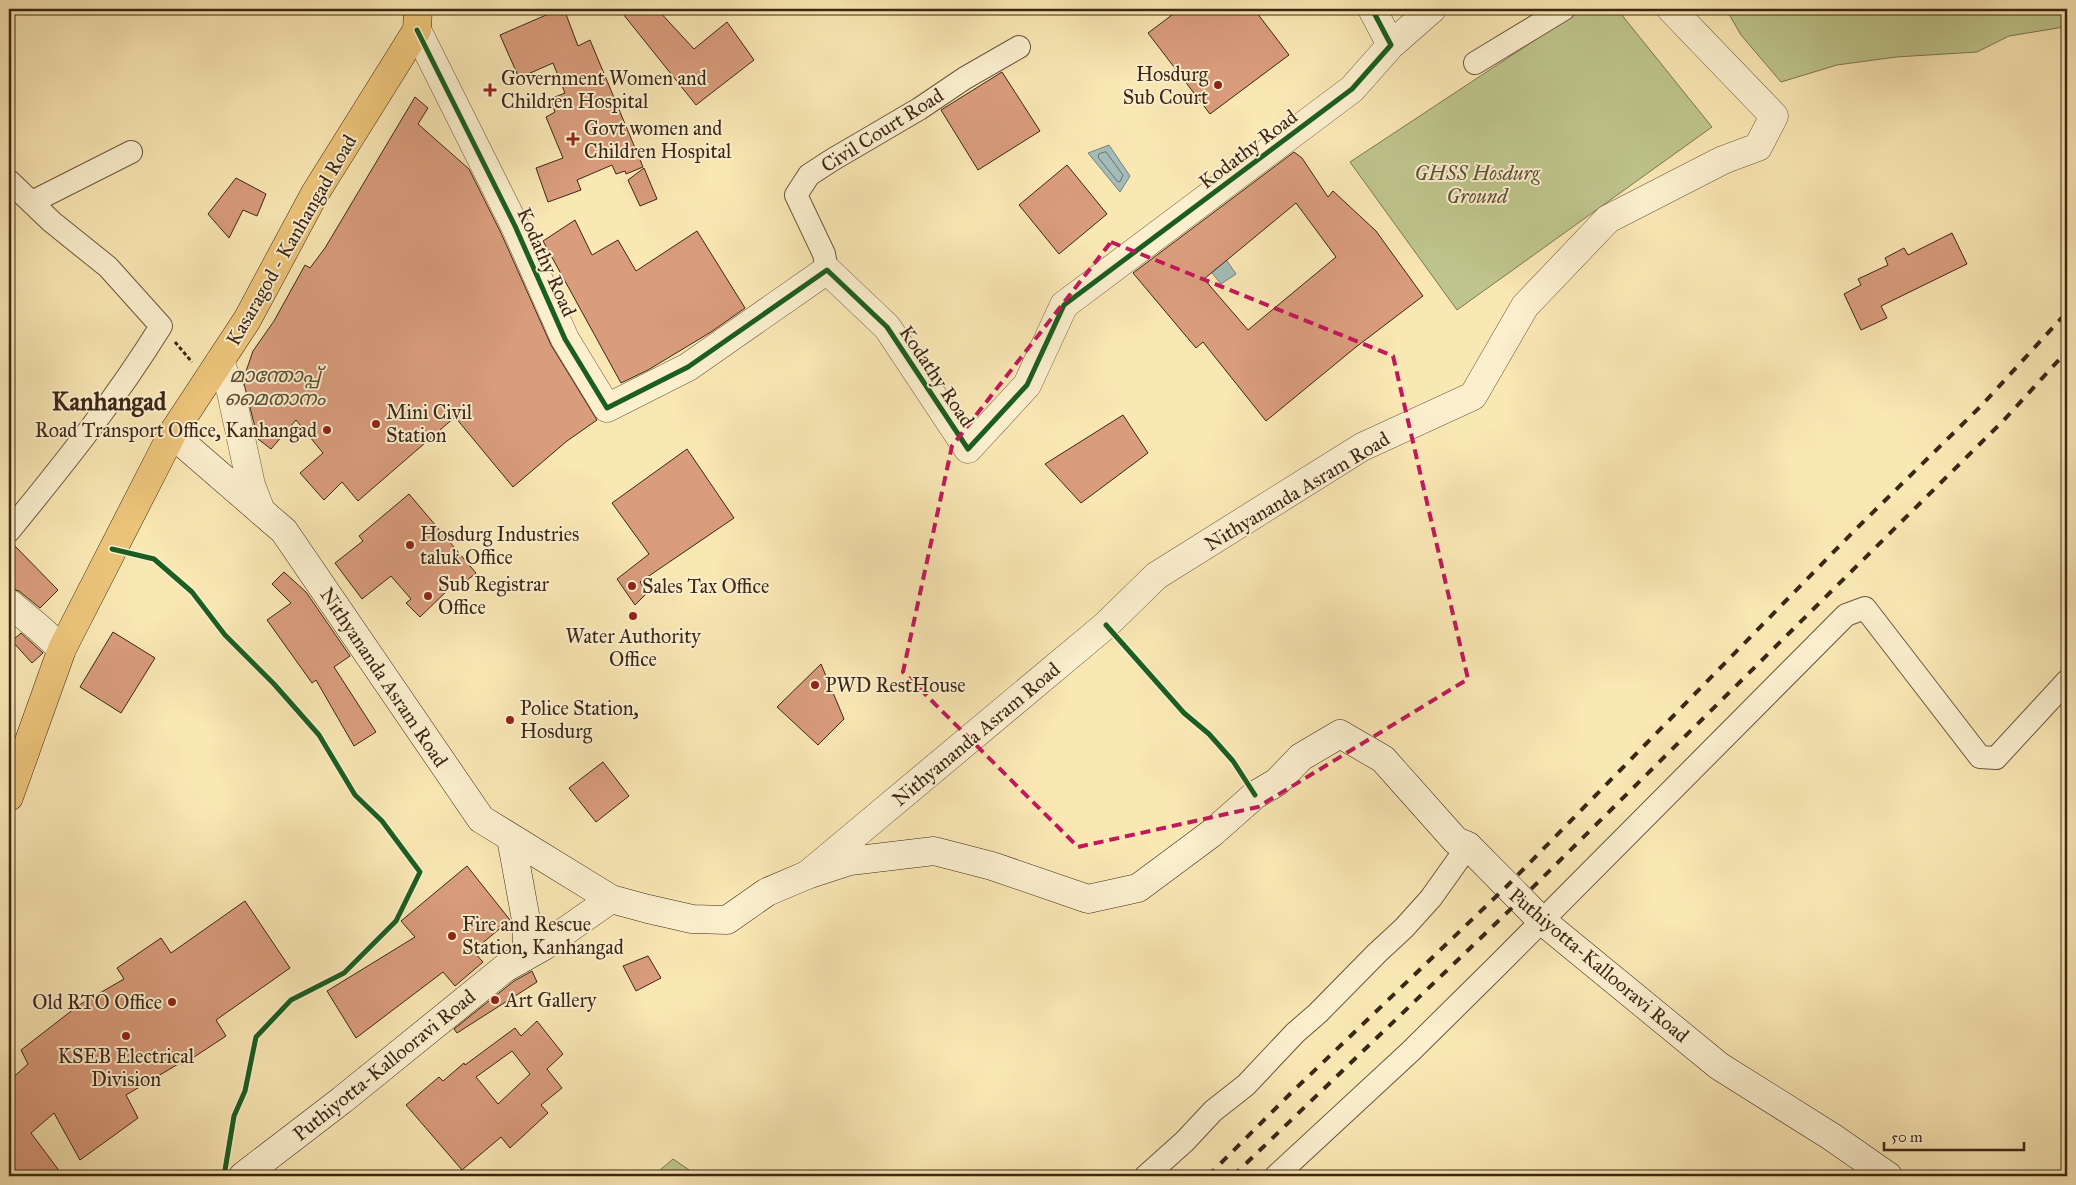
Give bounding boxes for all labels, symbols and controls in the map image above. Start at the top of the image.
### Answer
place label: Hosdurg Sub Court [1123,62,1209,109]
place label: Government Women and Children Hospital [501,66,707,113]
marker: Hosdurg Sub Court [1212,79,1224,91]
marker: Government Women and Children Hospital [483,83,497,97]
street label: Civil Court Road [816,83,948,177]
street label: Kodathy Road [1194,104,1302,194]
place label: Govt women and Children Hospital [584,116,732,163]
street label: Kasaragod - Kanhangad Road [221,130,362,350]
marker: Govt women and Children Hospital [566,132,580,146]
park label: GHSS Hosdurg Ground [1415,161,1541,208]
street label: Kodathy Road [512,204,582,320]
street label: Kodathy Road [894,321,980,431]
park label: മാന്തോപ്പ് മൈതാനം [225,363,327,410]
district label: Kanhangad [52,386,167,418]
place label: Mini Civil Station [386,400,473,447]
place label: Road Transport Office, Kanhangad [35,418,317,443]
marker: Mini Civil Station [370,418,382,430]
marker: Road Transport Office, Kanhangad [321,424,333,436]
street label: Nithyananda Asram Road [1200,426,1394,556]
place label: Hosdurg Industries taluk Office [420,522,579,569]
marker: Hosdurg Industries taluk Office [404,539,416,551]
place label: Sub Registrar Office [438,572,550,619]
place label: Sales Tax Office [642,574,769,598]
marker: Sales Tax Office [626,580,638,592]
street label: Nithyananda Asram Road [315,583,453,771]
marker: Sub Registrar Office [422,590,434,602]
marker: Water Authority Office [627,610,639,622]
place label: Water Authority Office [565,624,701,671]
street label: Nithyananda Asram Road [887,657,1065,811]
place label: PWD RestHouse [825,673,966,697]
marker: PWD RestHouse [809,679,821,691]
place label: Police Station, Hosdurg [520,696,639,744]
marker: Police Station, Hosdurg [504,714,516,726]
street label: Puthiyotta-Kallooravi Road [1504,883,1694,1047]
place label: Fire and Rescue Station, Kanhangad [462,912,624,960]
marker: Fire and Rescue Station, Kanhangad [446,930,458,942]
street label: Puthiyotta-Kallooravi Road [288,984,480,1146]
place label: Art Gallery [504,988,597,1012]
place label: Old RTO Office [32,990,162,1014]
marker: Art Gallery [489,994,501,1006]
marker: Old RTO Office [166,996,178,1008]
marker: KSEB Electrical Division [120,1030,132,1042]
place label: KSEB Electrical Division [58,1044,195,1091]
scale bar [1884,1120,2024,1152]
text: 50 m [1891,1128,1923,1146]

